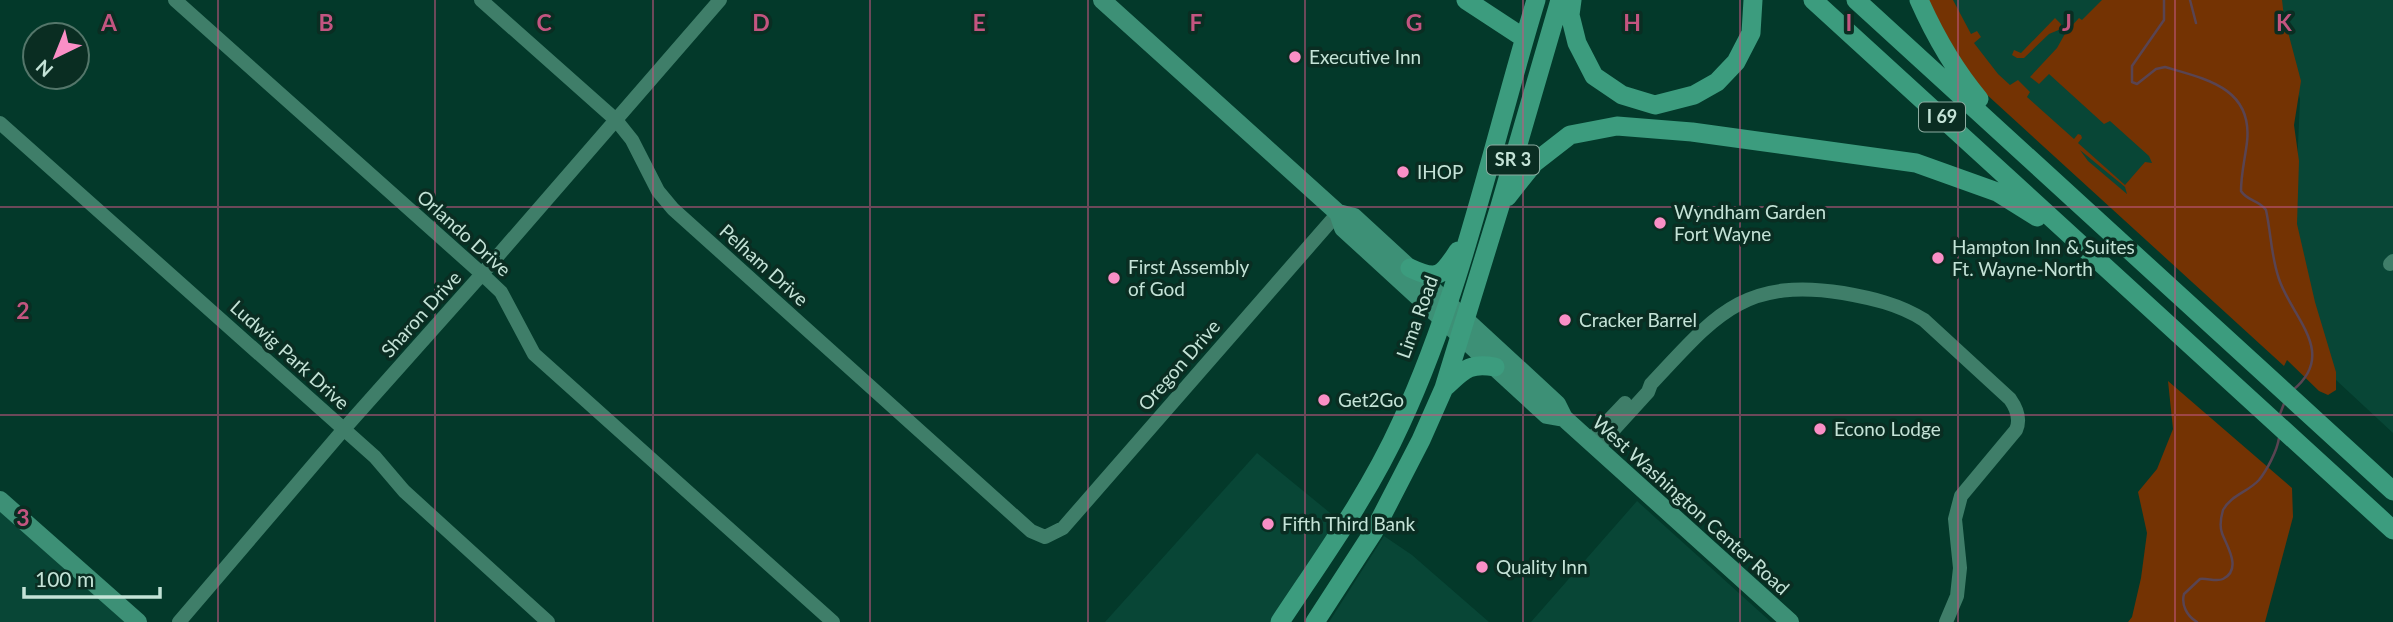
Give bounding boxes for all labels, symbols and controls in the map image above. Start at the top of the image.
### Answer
text: A [100,8,118,36]
text: B [318,8,334,36]
text: C [536,8,552,36]
text: D [752,8,770,36]
text: E [972,8,986,36]
text: F [1189,8,1203,36]
text: G [1406,8,1422,36]
text: H [1623,8,1641,36]
text: I [1846,8,1852,36]
text: J [2062,8,2072,36]
text: K [2276,8,2292,36]
north arrow [21,21,91,91]
place label: Executive Inn [1309,45,1421,68]
marker: Executive Inn [1287,49,1303,65]
text: N [31,55,57,82]
road number: I 69 [1919,103,1965,132]
road number: SR 3 [1487,146,1539,174]
place label: IHOP [1417,160,1463,183]
marker: IHOP [1395,164,1411,180]
street label: Orlando Drive [413,185,516,281]
place label: Wyndham Garden Fort Wayne [1674,200,1826,245]
marker: Wyndham Garden Fort Wayne [1652,215,1668,231]
street label: Pelham Drive [715,219,813,310]
place label: Hampton Inn & Suites Ft. Wayne-North [1952,235,2135,280]
marker: Hampton Inn & Suites Ft. Wayne-North [1930,250,1946,266]
place label: First Assembly of God [1128,255,1249,300]
street label: Sharon Drive [376,266,465,362]
marker: First Assembly of God [1106,270,1122,286]
street label: Lima Road [1391,272,1442,361]
street label: Ludwig Park Drive [226,295,354,414]
text: 2 [16,296,30,324]
place label: Cracker Barrel [1579,308,1697,331]
marker: Cracker Barrel [1557,312,1573,328]
street label: Oregon Drive [1133,315,1224,415]
place label: Get2Go [1338,388,1404,411]
marker: Get2Go [1316,392,1332,408]
street label: West Washington Center Road [1588,410,1794,599]
place label: Econo Lodge [1834,417,1941,440]
marker: Econo Lodge [1812,421,1828,437]
text: 3 [16,503,30,531]
place label: Fifth Third Bank [1282,512,1416,535]
marker: Fifth Third Bank [1260,516,1276,532]
place label: Quality Inn [1496,555,1588,578]
scale bar [24,556,161,600]
marker: Quality Inn [1474,559,1490,575]
text: 100 m [35,566,94,591]

